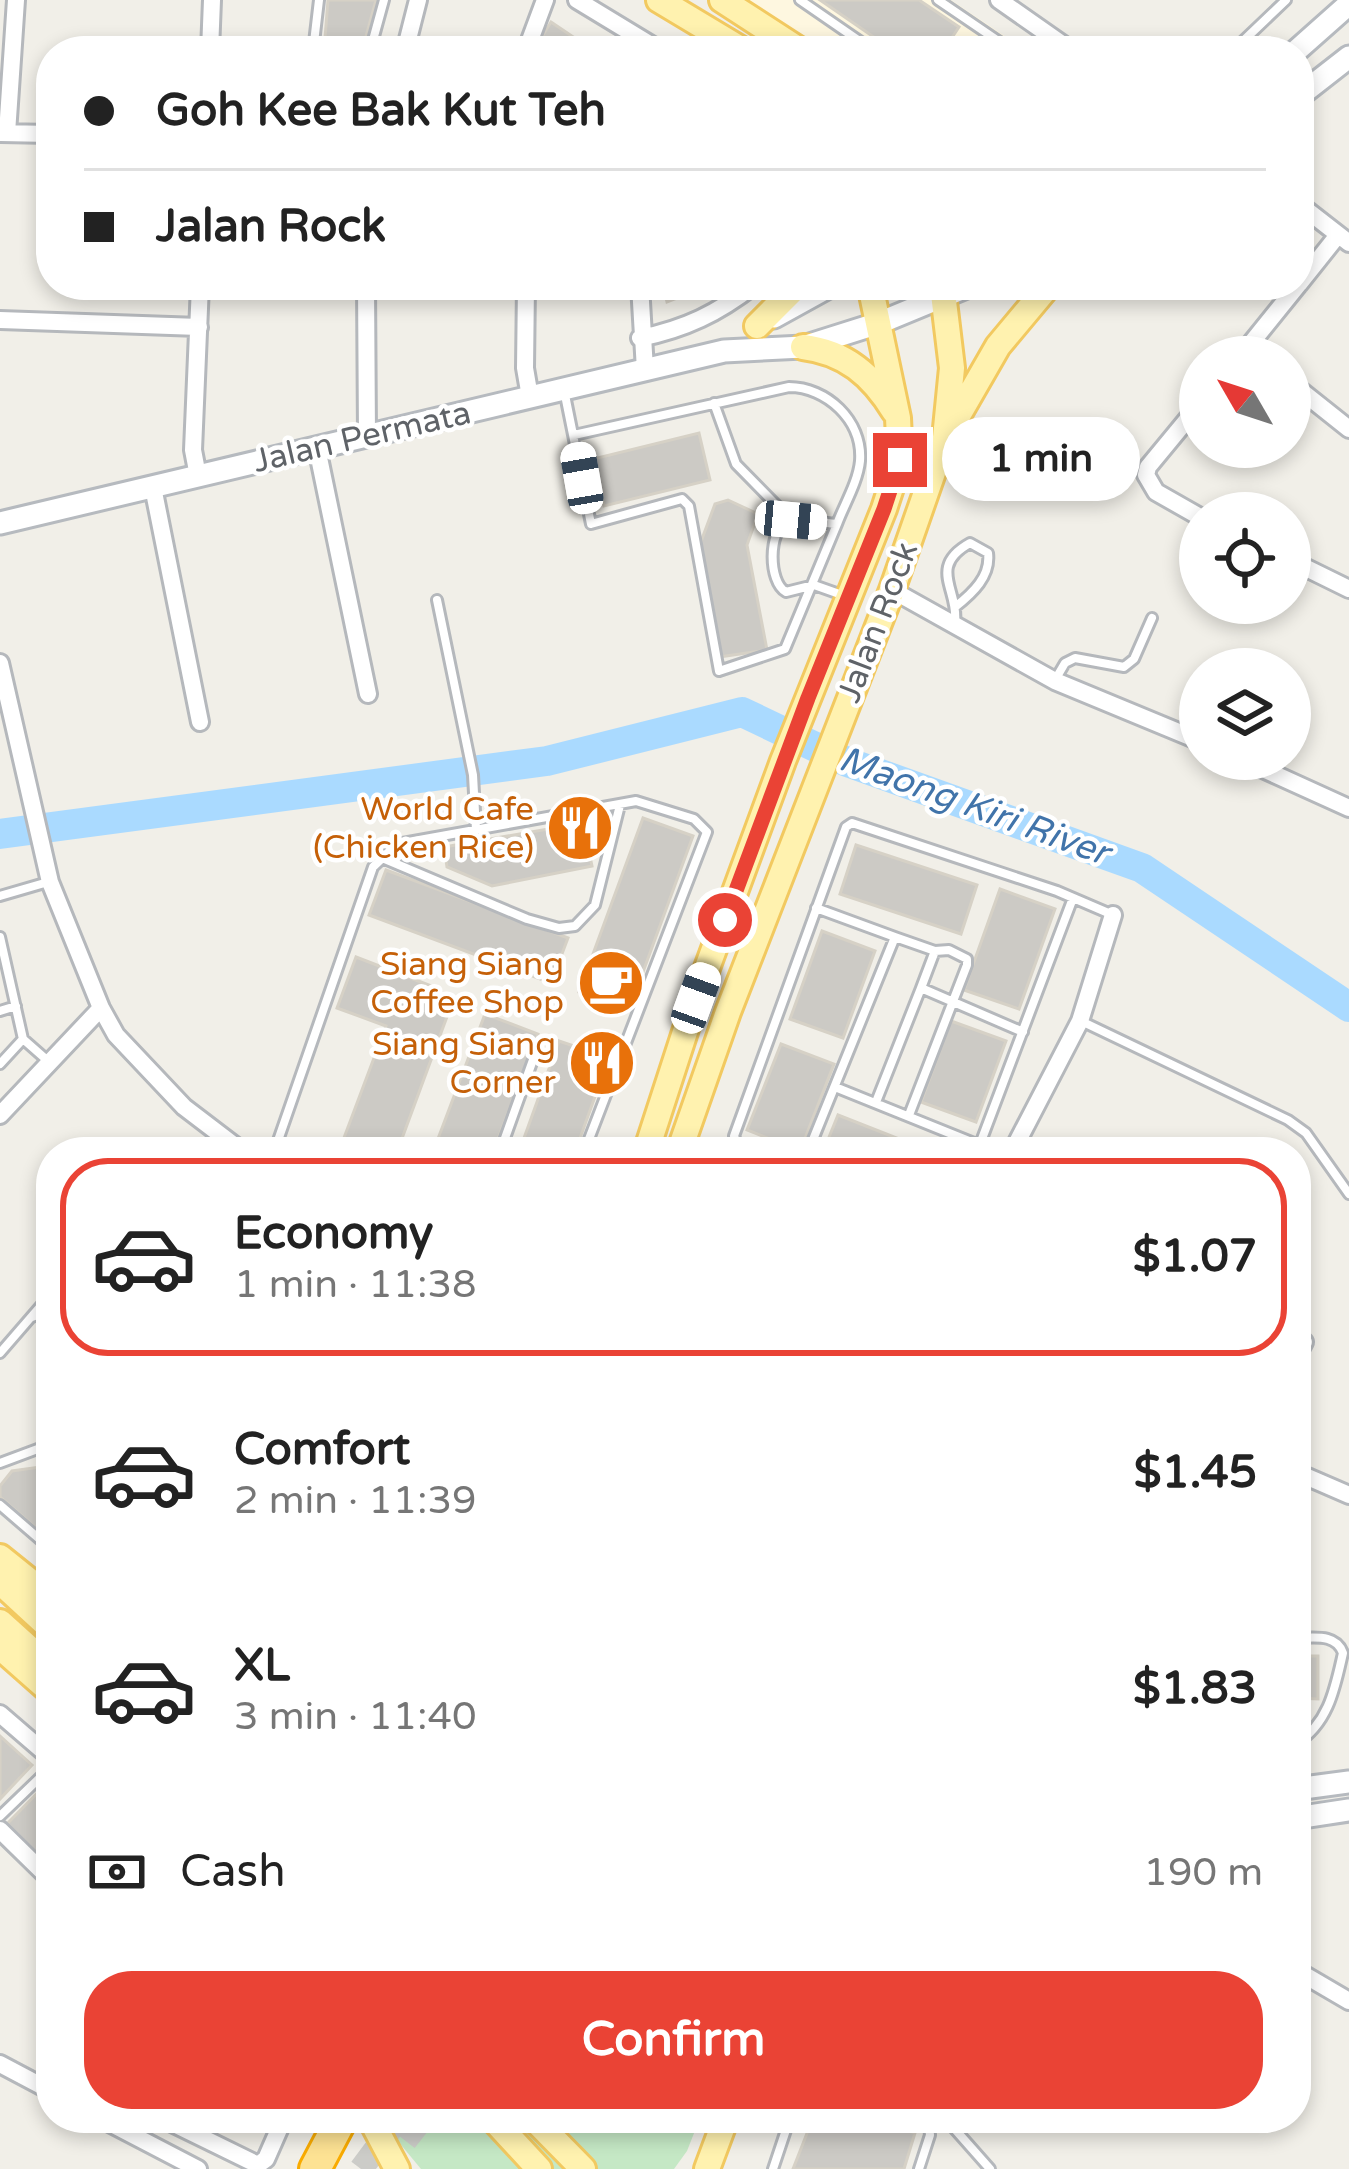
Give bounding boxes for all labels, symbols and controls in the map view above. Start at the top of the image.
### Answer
text: Goh Kee Bak Kut Teh [156,84,606,138]
text: Jalan Rock [156,200,386,254]
north arrow [1179,336,1311,468]
map controls [1179,336,1311,780]
street label: Jalan Permata [249,393,475,481]
callout: 1 min [942,418,1140,502]
route end [873,433,927,487]
text: 1 min [989,435,1093,482]
car [558,439,606,517]
button: locate [1179,492,1311,624]
car [754,499,828,541]
street label: Jalan Rock [830,536,926,708]
button: layers [1179,648,1311,780]
water label: Maong Kiri River [833,737,1119,876]
place label: World Cafe (Chicken Rice) [313,790,534,867]
restaurant icon: World Cafe (Chicken Rice) [545,793,615,863]
route start [698,893,752,947]
place label: Siang Siang Coffee Shop [370,945,564,1022]
cafe icon: Siang Siang Coffee Shop [576,948,646,1018]
car [667,958,725,1038]
place label: Siang Siang Corner [372,1025,556,1102]
restaurant icon: Siang Siang Corner [567,1028,637,1098]
icon: car [90,1203,198,1311]
text: Economy [234,1207,433,1261]
text: $1.07 [1133,1230,1257,1284]
text: 1 min · 11:38 [234,1261,476,1308]
icon: car [90,1419,198,1527]
text: Comfort [234,1423,410,1477]
text: $1.45 [1134,1446,1257,1500]
text: 2 min · 11:39 [234,1477,476,1524]
icon: car [90,1635,198,1743]
text: XL [234,1639,290,1693]
text: $1.83 [1133,1662,1257,1716]
text: 3 min · 11:40 [234,1693,476,1740]
icon: cash [84,1839,150,1905]
text: Cash [180,1845,286,1899]
text: 190 m [1144,1849,1263,1896]
button: Confirm [84,1971,1263,2109]

